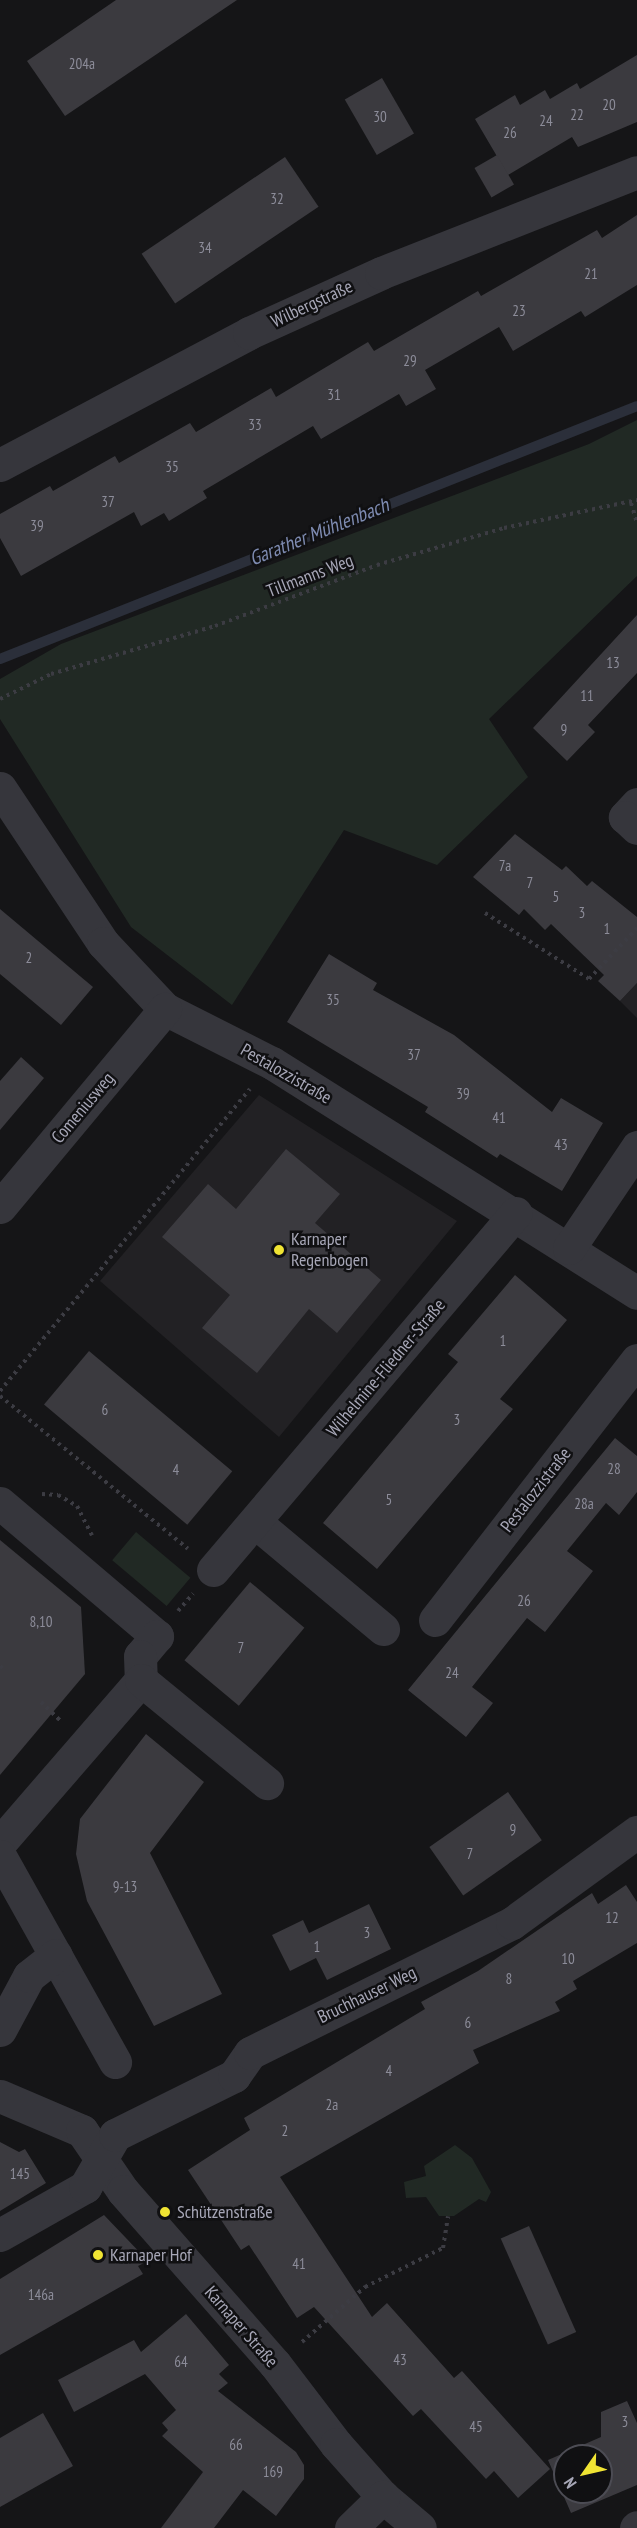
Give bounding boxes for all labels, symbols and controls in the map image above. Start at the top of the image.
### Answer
house number: 204a [69,55,95,73]
house number: 20 [602,96,616,114]
house number: 22 [570,106,584,124]
house number: 30 [373,108,387,126]
house number: 24 [539,112,553,130]
house number: 26 [503,124,517,142]
house number: 32 [270,190,284,208]
house number: 34 [198,239,212,257]
house number: 21 [584,265,598,283]
street label: Wilbergstraße [268,276,356,332]
house number: 23 [512,302,526,320]
house number: 29 [403,352,417,370]
house number: 31 [327,386,341,404]
house number: 33 [248,416,262,434]
house number: 35 [165,458,179,476]
house number: 37 [101,493,115,511]
water label: Garather Mühlenbach [246,493,392,571]
house number: 39 [30,517,44,535]
street label: Tillmanns Weg [263,550,357,602]
house number: 13 [606,654,620,672]
house number: 11 [580,687,594,705]
house number: 9 [561,721,567,739]
house number: 7a [499,857,511,875]
house number: 7 [527,874,533,892]
house number: 5 [553,888,559,906]
house number: 3 [579,904,585,922]
house number: 1 [604,920,610,938]
house number: 2 [26,949,32,967]
house number: 35 [326,991,340,1009]
street label: Pestalozzistraße [237,1039,335,1109]
house number: 37 [407,1046,421,1064]
street label: Comeniusweg [47,1068,119,1148]
house number: 39 [456,1085,470,1103]
house number: 41 [492,1109,506,1127]
house number: 43 [554,1136,568,1154]
place label: Karnaper Regenbogen [291,1229,368,1272]
marker: Karnaper Regenbogen [272,1243,286,1257]
street label: Wilhelmine-Fliedner-Straße [322,1295,450,1441]
house number: 1 [500,1332,506,1350]
house number: 6 [102,1401,108,1419]
house number: 3 [454,1411,460,1429]
street label: Pestalozzistraße [496,1443,576,1537]
house number: 28 [607,1460,621,1478]
house number: 4 [173,1461,179,1479]
house number: 5 [386,1491,392,1509]
house number: 28a [574,1495,594,1513]
house number: 26 [517,1592,531,1610]
house number: 8,10 [29,1613,53,1631]
house number: 7 [238,1639,244,1657]
house number: 24 [445,1664,459,1682]
house number: 9 [510,1821,516,1839]
house number: 7 [467,1845,473,1863]
house number: 9-13 [113,1878,137,1896]
house number: 12 [605,1909,619,1927]
house number: 3 [364,1924,370,1942]
house number: 1 [314,1938,320,1956]
house number: 10 [561,1950,575,1968]
street label: Bruchhauser Weg [314,1962,420,2028]
house number: 8 [506,1970,512,1988]
house number: 6 [465,2014,471,2032]
house number: 4 [386,2062,392,2080]
house number: 2a [326,2096,338,2114]
house number: 2 [282,2122,288,2140]
house number: 145 [10,2165,30,2183]
place label: Schützenstraße [177,2201,273,2223]
marker: Schützenstraße [158,2205,172,2219]
place label: Karnaper Hof [110,2244,192,2266]
marker: Karnaper Hof [91,2248,105,2262]
house number: 41 [292,2255,306,2273]
street label: Karnaper Straße [200,2282,282,2372]
house number: 146a [28,2286,54,2304]
house number: 43 [393,2351,407,2369]
house number: 64 [174,2353,188,2371]
house number: 3 [622,2413,628,2431]
house number: 45 [469,2418,483,2436]
house number: 66 [229,2436,243,2454]
north arrow [553,2444,613,2504]
house number: 169 [263,2463,283,2481]
text: N [559,2474,580,2492]

